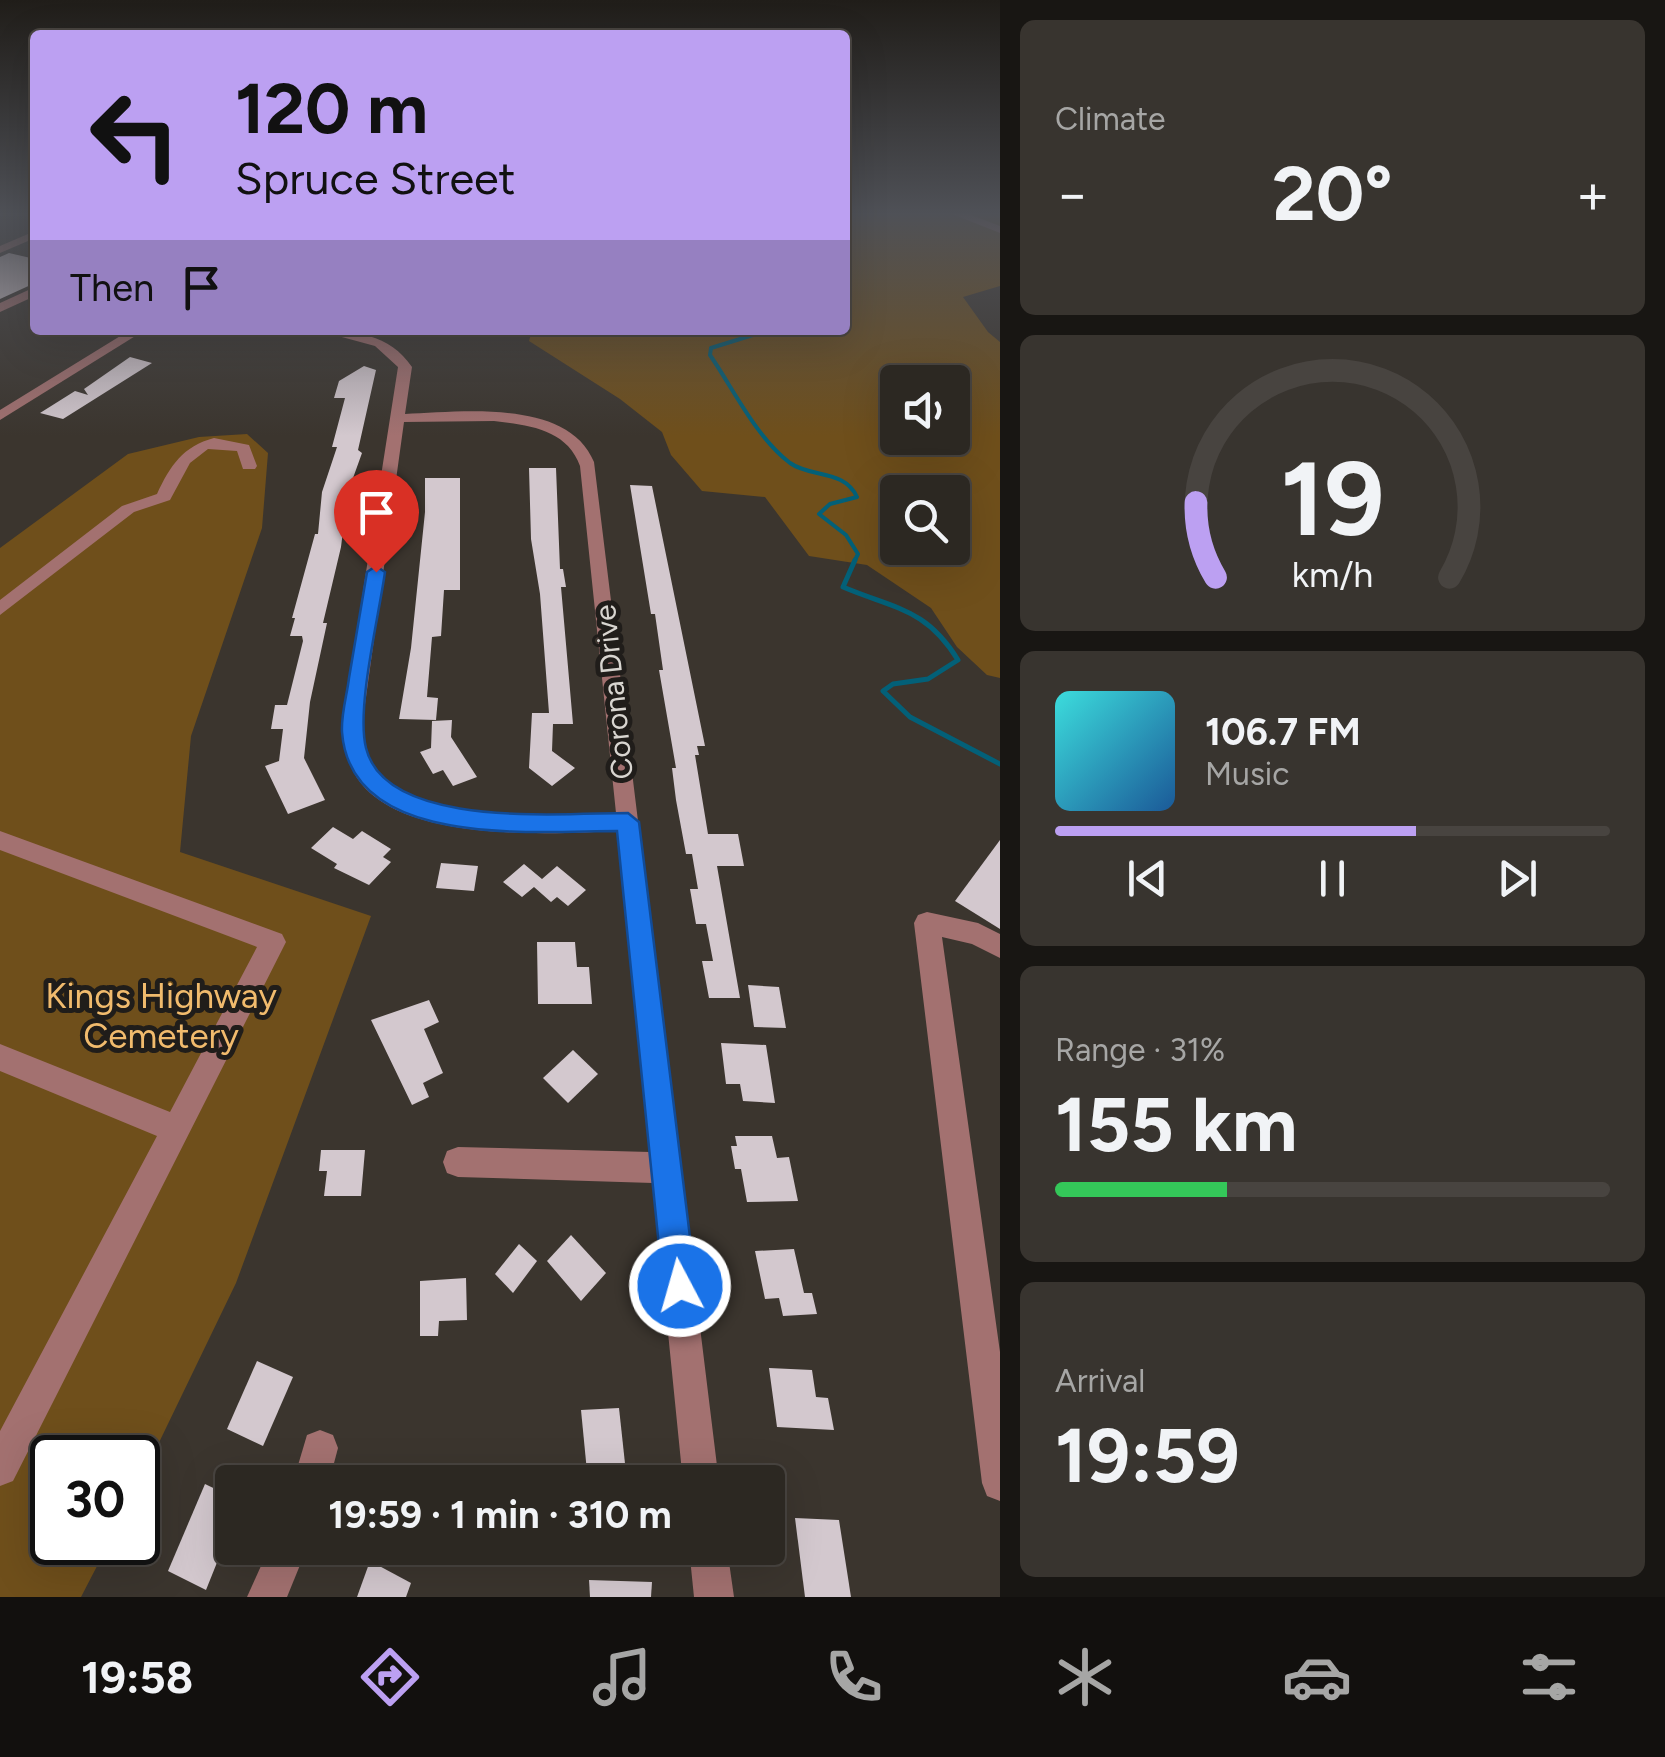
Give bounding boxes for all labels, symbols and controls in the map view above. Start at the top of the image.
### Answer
text: 120 m [235,66,428,151]
icon: left [70,70,200,200]
text: Climate [1055,100,1166,138]
text: 20° [1272,149,1393,239]
text: Spruce Street [235,151,516,205]
text: − [1055,161,1089,227]
text: + [1576,161,1610,227]
icon: arrive [174,260,229,315]
text: Then [70,265,154,311]
map controls [880,365,970,565]
button: sound [880,365,970,455]
text: 19 [1280,436,1385,561]
pin [334,470,419,573]
button: search [880,475,970,565]
icon: arrive [349,485,404,540]
text: km/h [1292,553,1373,596]
street label: Corona Drive [586,603,641,781]
text: 106.7 FM [1205,709,1361,755]
text: Music [1205,755,1290,793]
icon: previous [1120,851,1175,906]
icon: pause [1305,851,1360,906]
icon: next [1490,851,1545,906]
park label: Kings Highway Cemetery [45,975,277,1057]
text: Range · 31% [1055,1031,1225,1069]
text: 155 km [1055,1080,1297,1170]
position arrow [628,1234,732,1338]
text: Arrival [1055,1362,1145,1400]
text: 19:59 [1055,1411,1240,1501]
speed limit sign: 30 [30,1435,160,1565]
text: 19:59 · 1 min · 310 m [328,1492,672,1538]
icon: directions [355,1642,425,1712]
icon: music [587,1642,657,1712]
icon: phone [819,1642,889,1712]
icon: climate [1050,1642,1120,1712]
icon: car [1282,1642,1352,1712]
icon: filters [1514,1642,1584,1712]
text: 19:58 [81,1650,193,1704]

